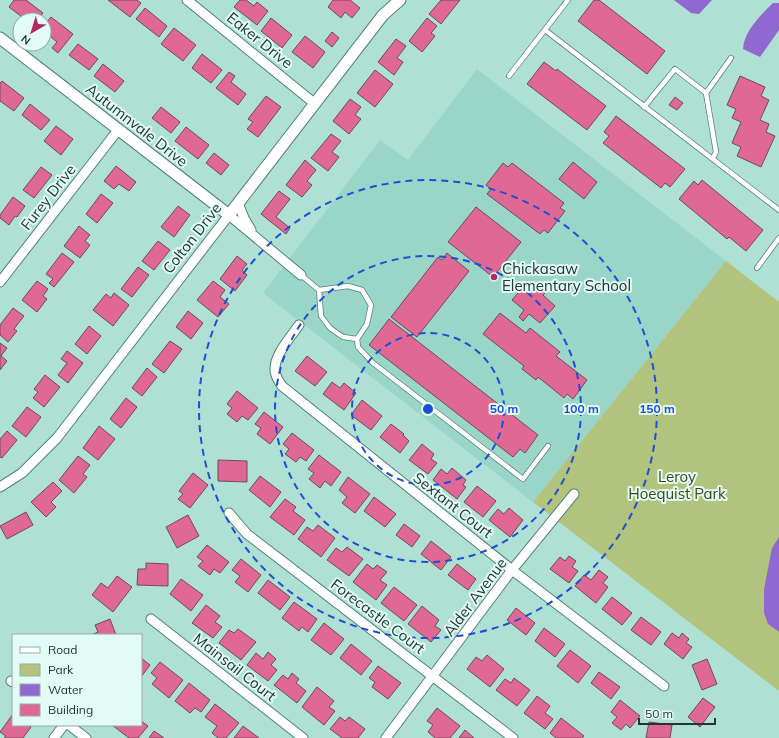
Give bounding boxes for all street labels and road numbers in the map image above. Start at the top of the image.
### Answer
street label: Eaker Drive [223,8,297,72]
street label: Autumnvale Drive [82,79,192,171]
street label: Furey Drive [16,160,80,234]
street label: Colton Drive [158,199,226,277]
street label: Sextant Court [409,468,497,542]
street label: Alder Avenue [439,554,511,640]
street label: Forecastle Court [327,574,429,658]
street label: Mainsail Court [190,629,280,705]

